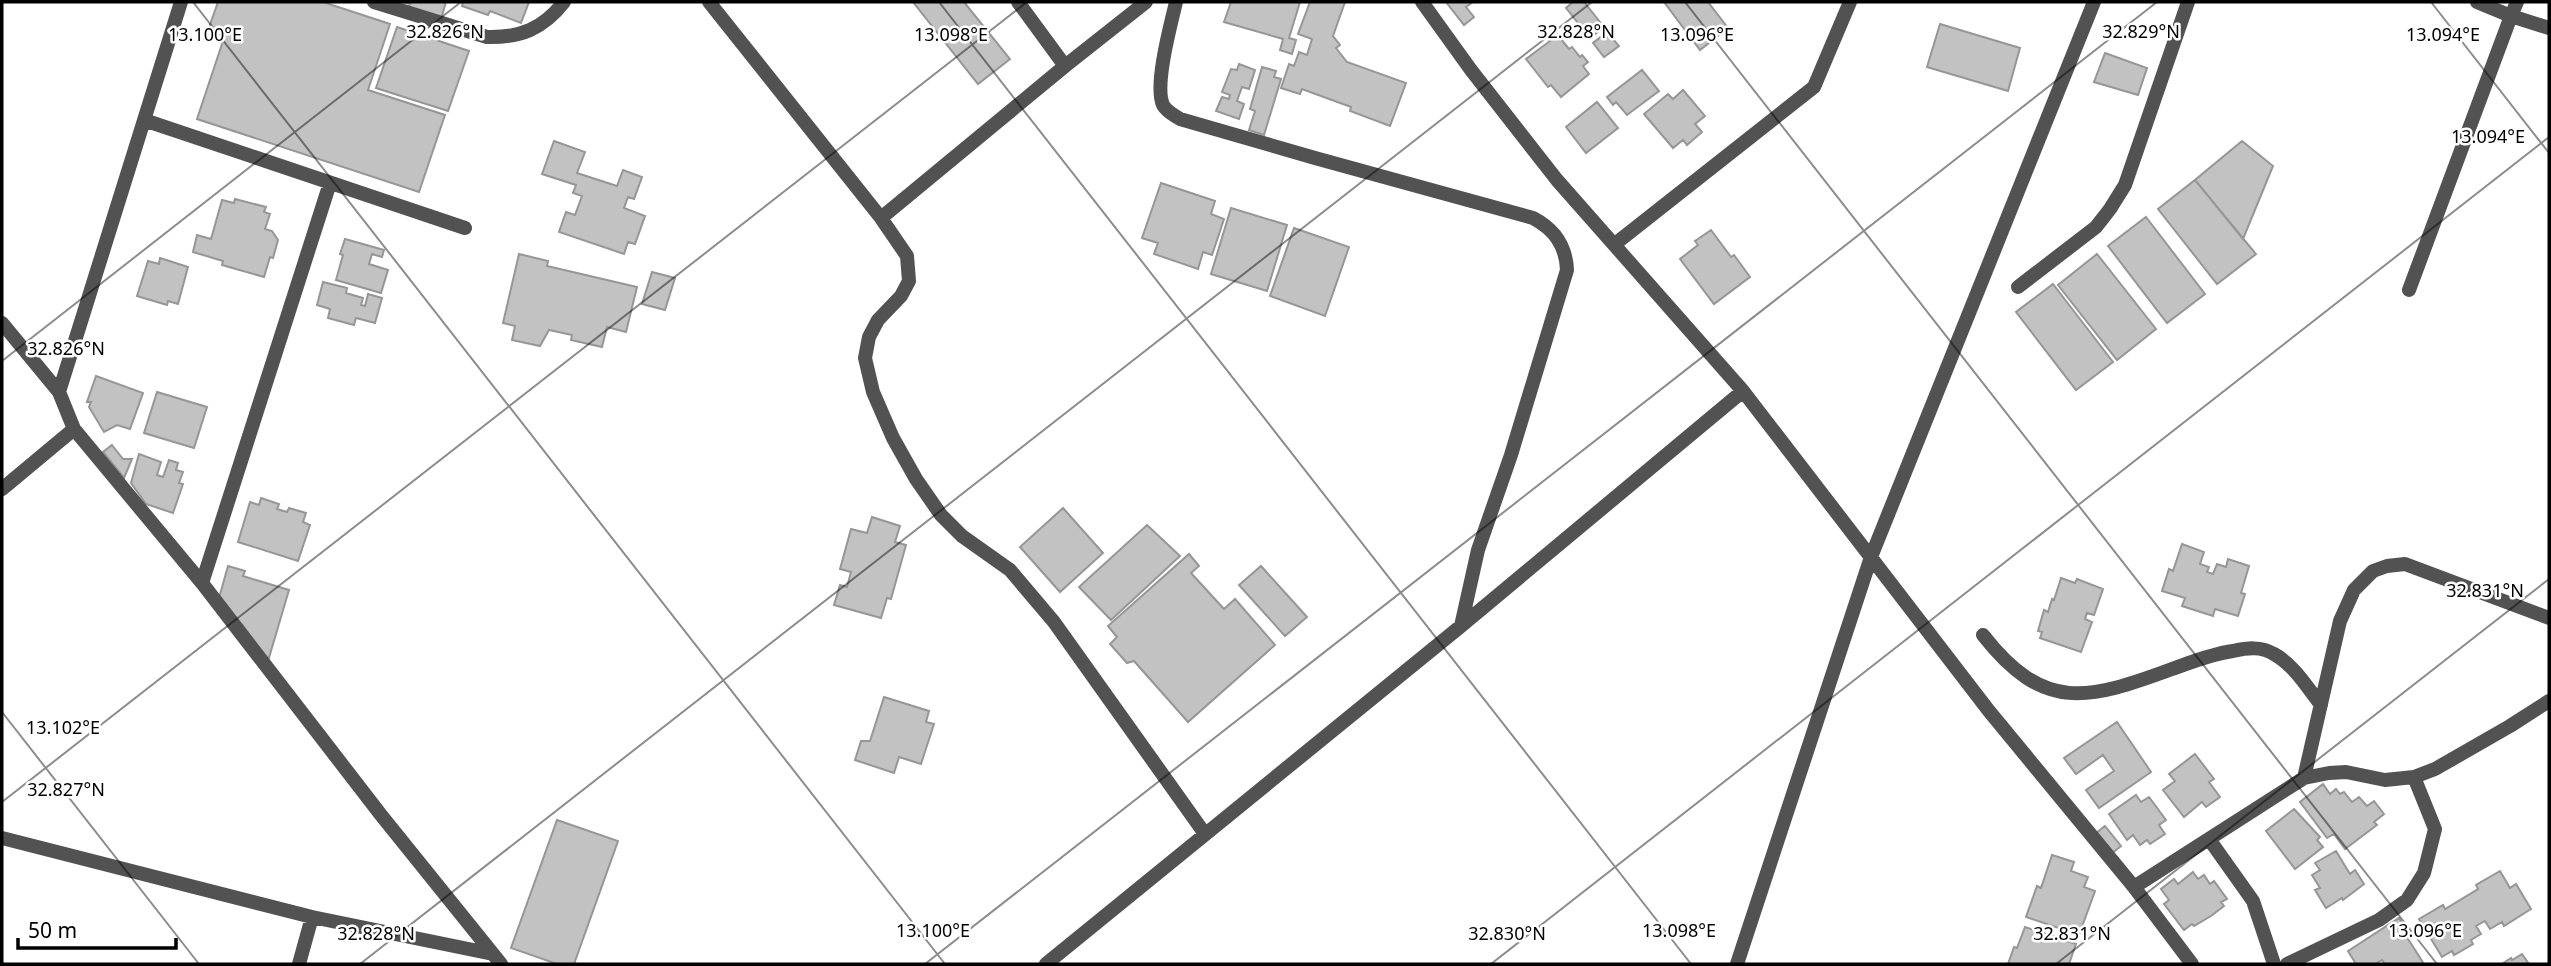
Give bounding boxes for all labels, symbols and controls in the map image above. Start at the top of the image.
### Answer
text: 32.826°N [406,19,484,43]
text: 32.828°N [1537,19,1615,43]
text: 32.829°N [2102,19,2180,43]
text: 13.100°E [168,22,242,46]
text: 13.098°E [914,22,988,46]
text: 13.096°E [1660,22,1734,46]
text: 13.094°E [2406,22,2480,46]
text: 13.094°E [2451,124,2525,148]
text: 32.826°N [27,336,105,360]
text: 32.831°N [2446,578,2524,602]
text: 13.102°E [26,715,100,739]
text: 32.827°N [27,777,105,801]
scale bar [18,906,175,950]
text: 50 m [28,916,77,944]
text: 13.100°E [896,918,970,942]
text: 13.098°E [1642,918,1716,942]
text: 13.096°E [2388,918,2462,942]
text: 32.828°N [337,921,415,945]
text: 32.830°N [1468,921,1546,945]
text: 32.831°N [2033,921,2111,945]

